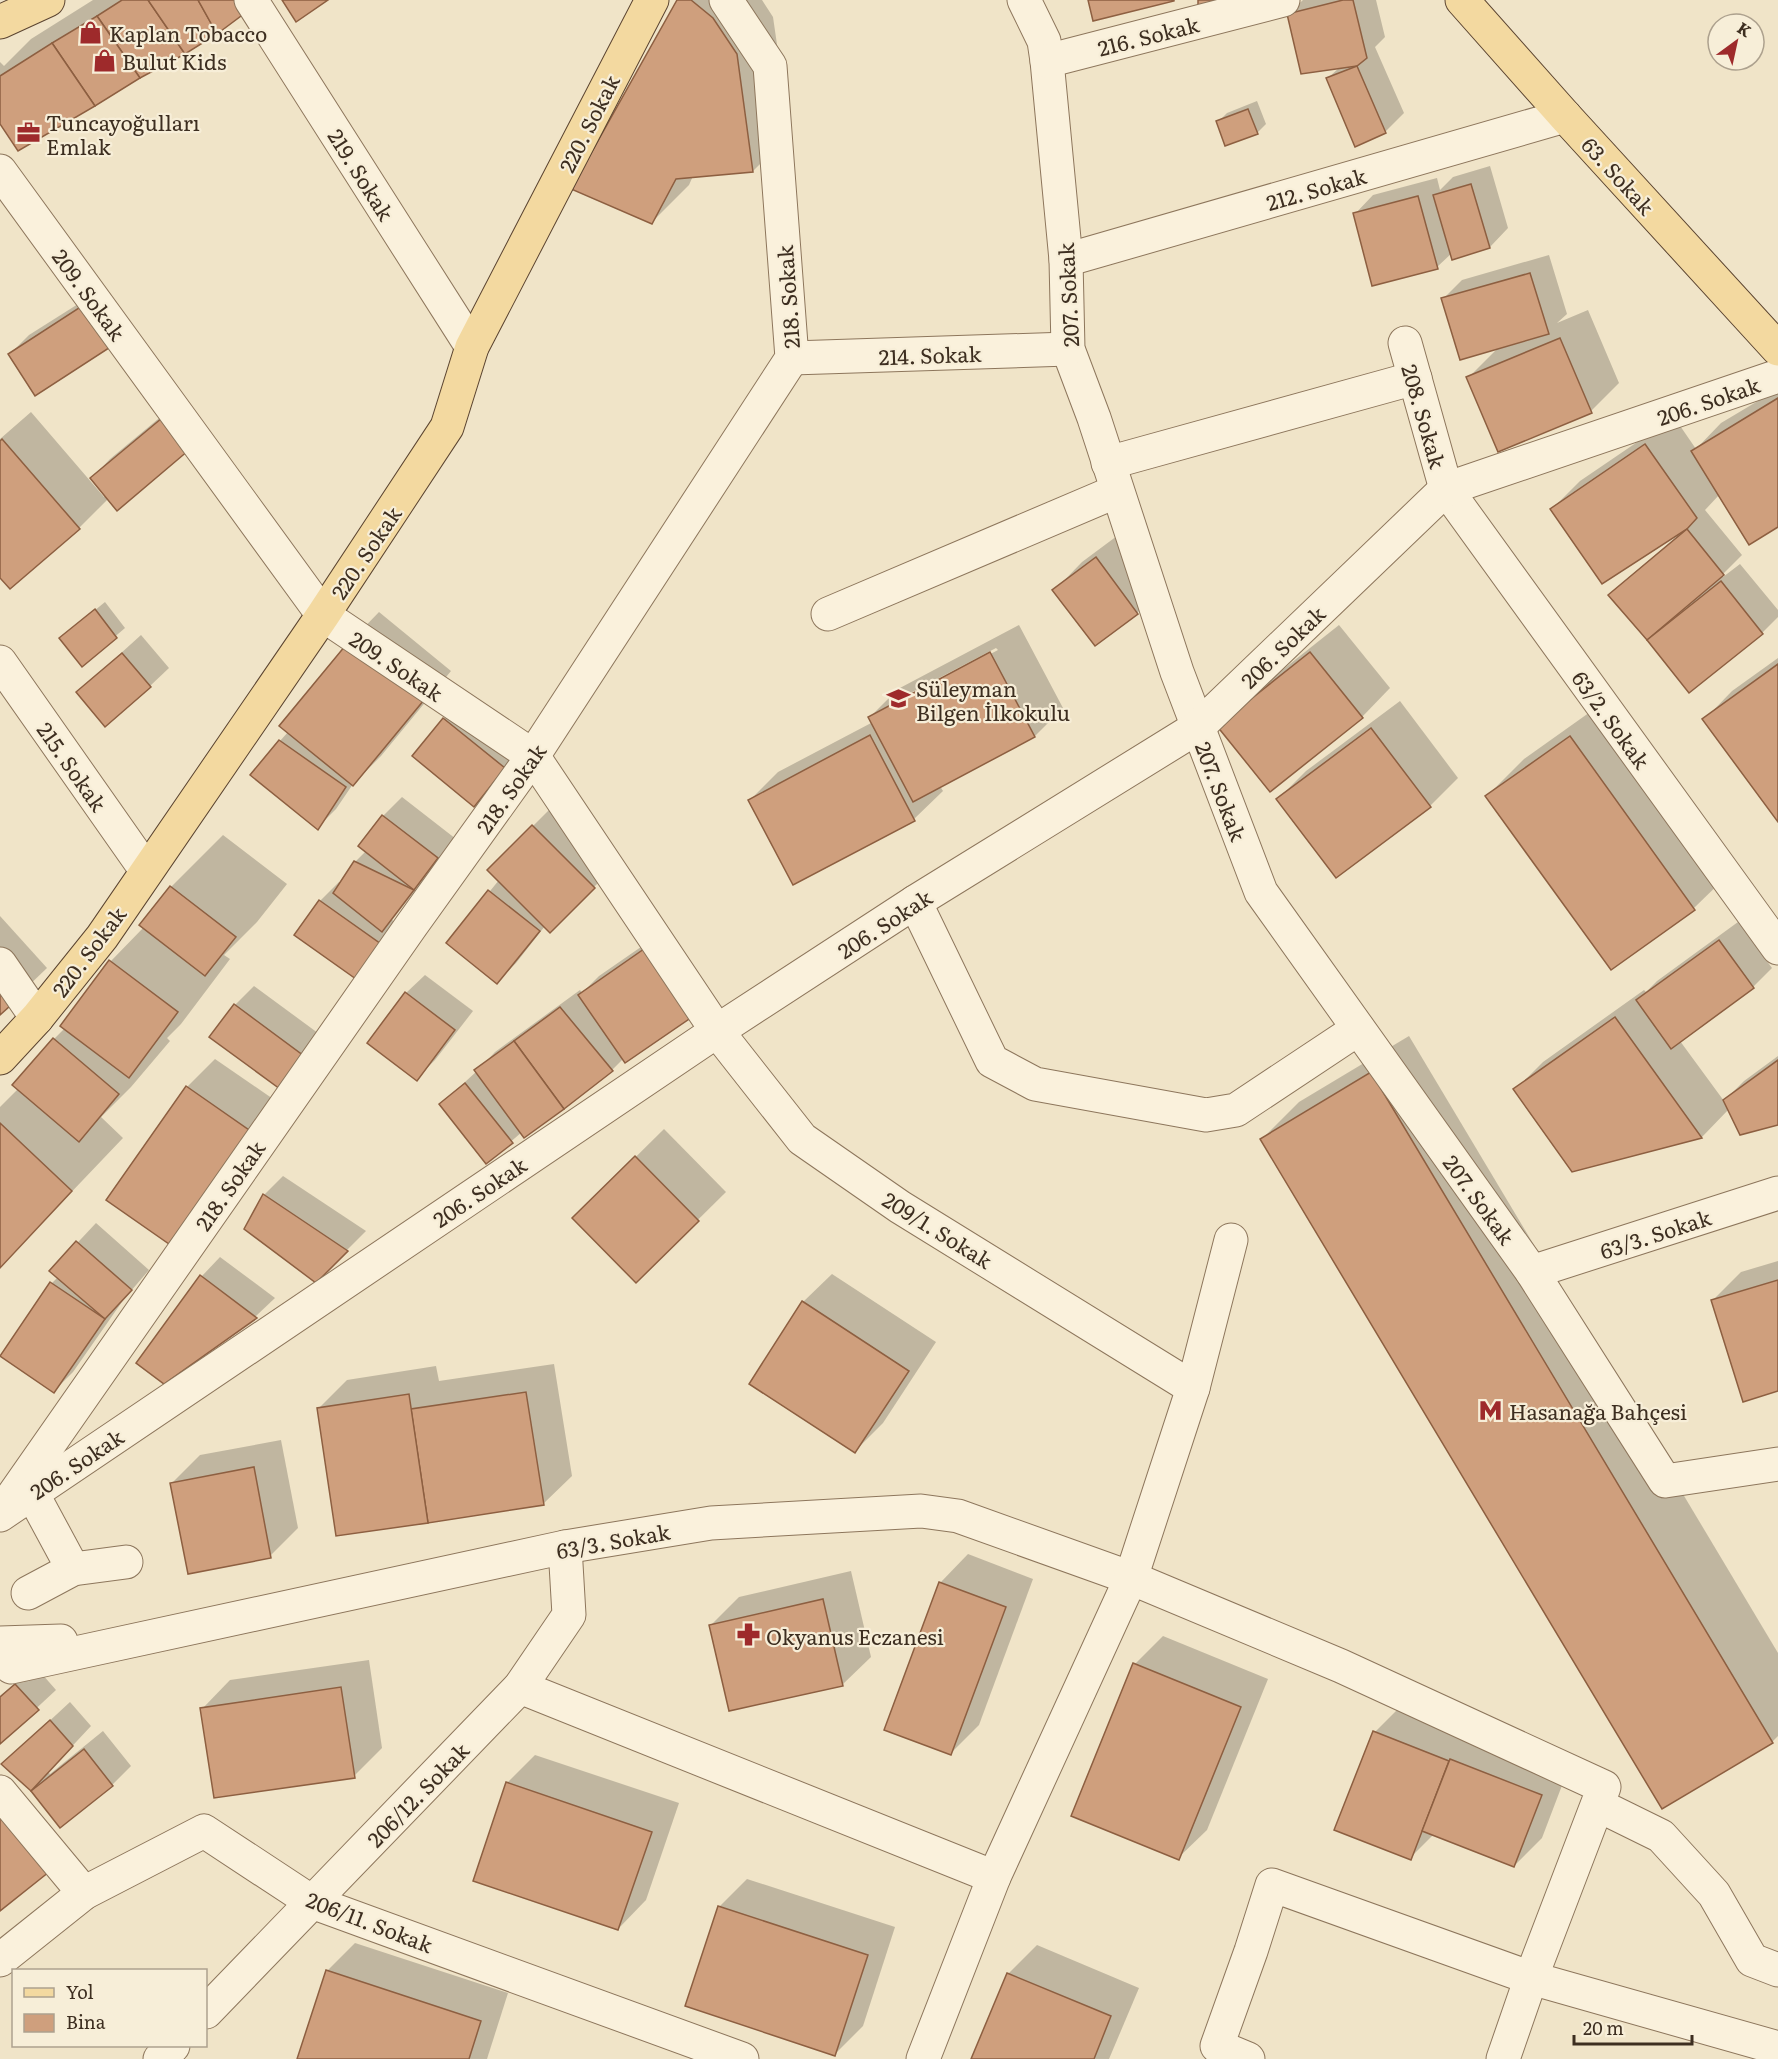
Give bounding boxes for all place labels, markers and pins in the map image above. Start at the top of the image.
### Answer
place label: Kaplan Tobacco [109,17,267,48]
shop icon: Kaplan Tobacco [78,19,104,45]
place label: Bulut Kids [122,45,226,76]
shop icon: Bulut Kids [91,47,117,73]
place label: Tuncayoğulları Emlak [46,106,200,161]
office icon: Tuncayoğulları Emlak [15,120,41,146]
place label: Süleyman Bilgen İlkokulu [916,672,1070,727]
school or university icon: Süleyman Bilgen İlkokulu [885,686,911,712]
place label: Hasanağa Bahçesi [1509,1395,1687,1426]
metro station icon: Hasanağa Bahçesi [1478,1397,1504,1423]
place label: Okyanus Eczanesi [766,1620,944,1651]
pharmacy icon: Okyanus Eczanesi [735,1622,761,1648]

